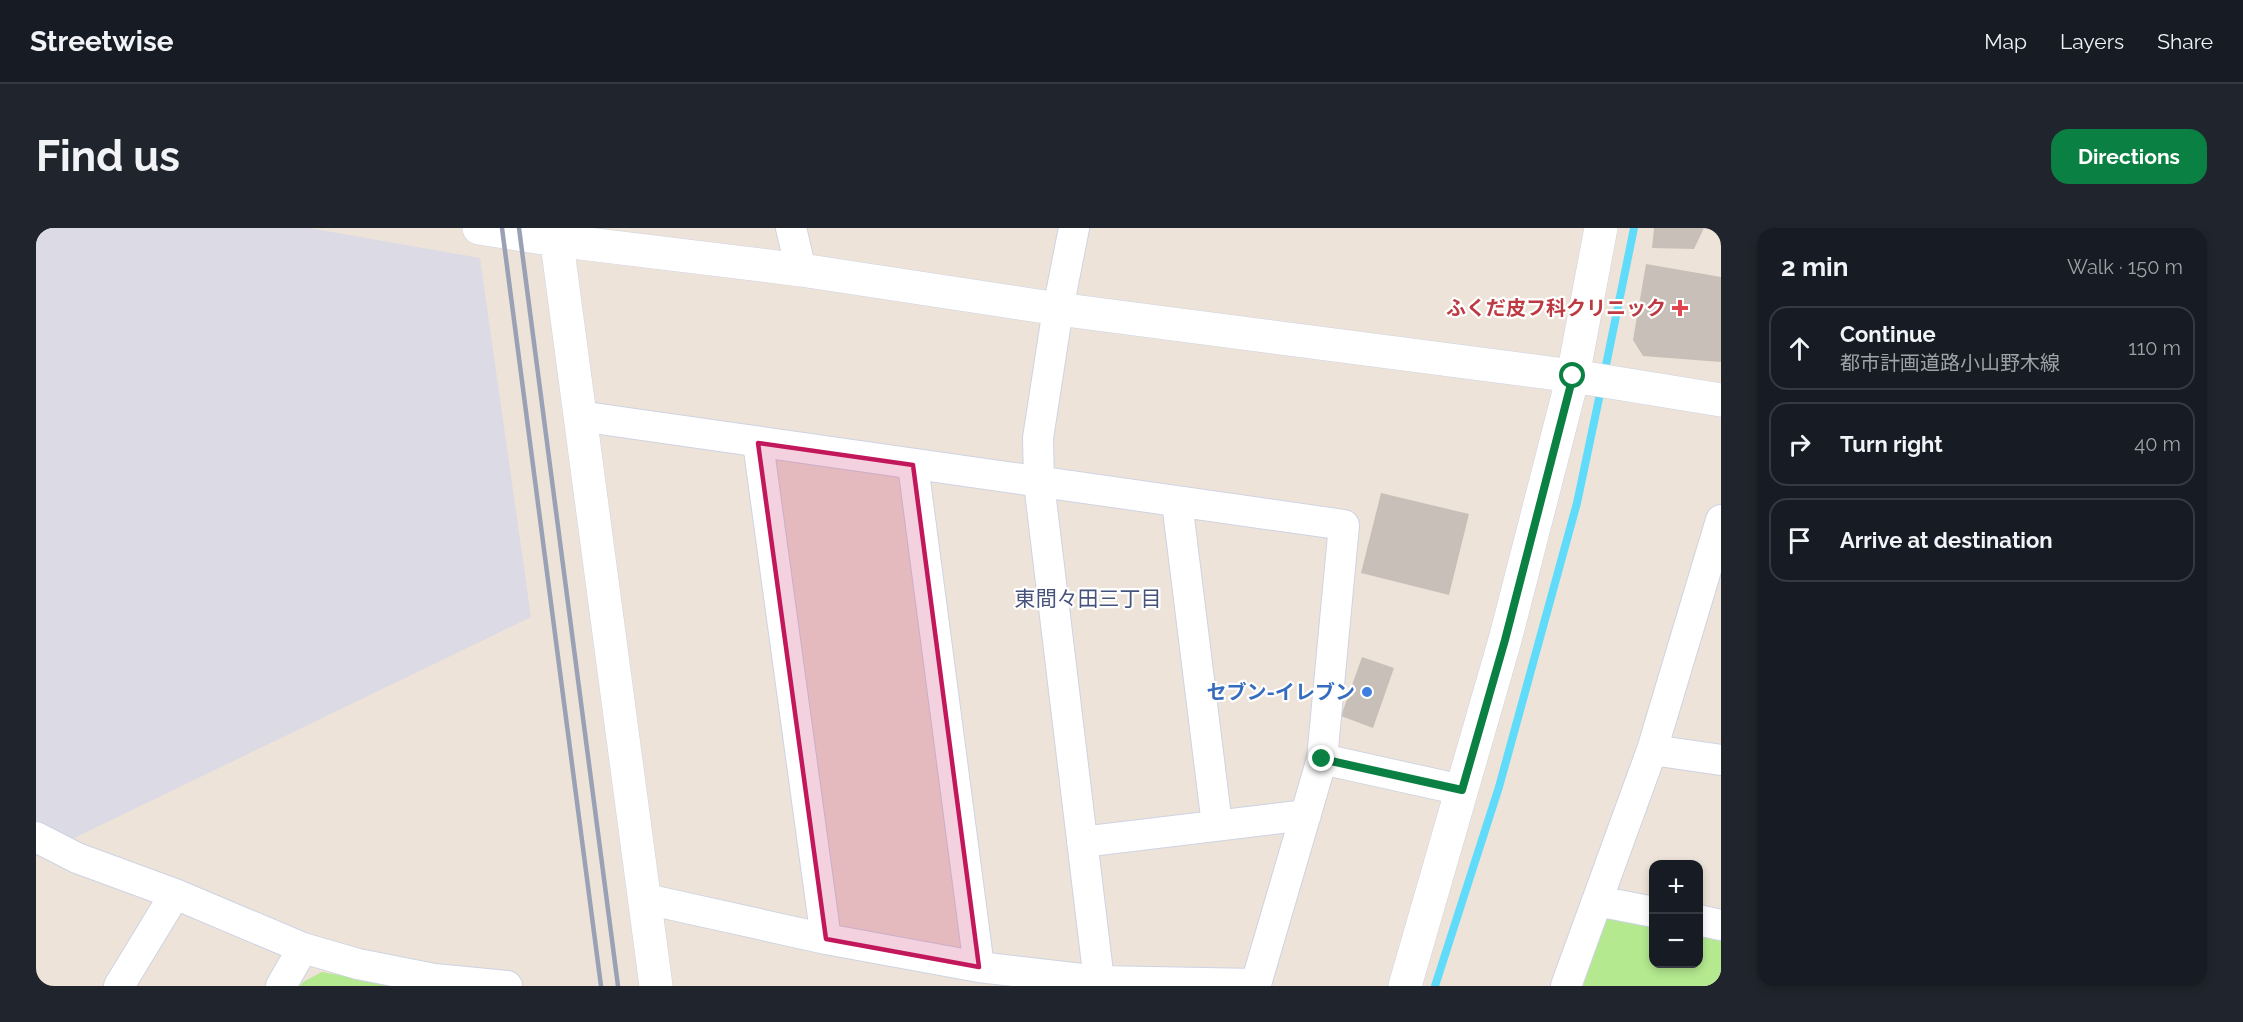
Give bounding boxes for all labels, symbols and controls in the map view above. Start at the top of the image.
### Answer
text: Streetwise [30,25,174,58]
text: Map [1984,29,2027,54]
text: Layers [2060,29,2124,54]
text: Share [2157,29,2213,54]
button: Directions [2051,129,2207,184]
text: Find us [36,132,180,181]
text: 2 min [1781,252,1848,282]
text: Walk · 150 m [2067,255,2183,279]
place label: ふくだ皮フ科クリニック [1446,296,1666,320]
marker: ふくだ皮フ科クリニック [1671,299,1689,317]
text: Continue [1840,321,1936,347]
icon: ahead [1783,332,1816,365]
text: 110 m [2128,336,2181,360]
text: 都市計画道路小山野木線 [1840,351,2060,375]
route start [1559,362,1585,388]
icon: right [1783,428,1816,461]
text: Turn right [1840,431,1943,457]
text: 40 m [2134,432,2181,456]
icon: arrive [1783,524,1816,557]
text: Arrive at destination [1840,527,2053,553]
district label: 東間々田三丁目 [1015,586,1162,611]
place label: セブン-イレブン [1207,680,1355,704]
marker: セブン-イレブン [1360,685,1374,699]
route end [1308,745,1334,771]
map controls [1649,860,1703,968]
button: + [1649,860,1703,914]
button: − [1649,914,1703,968]

